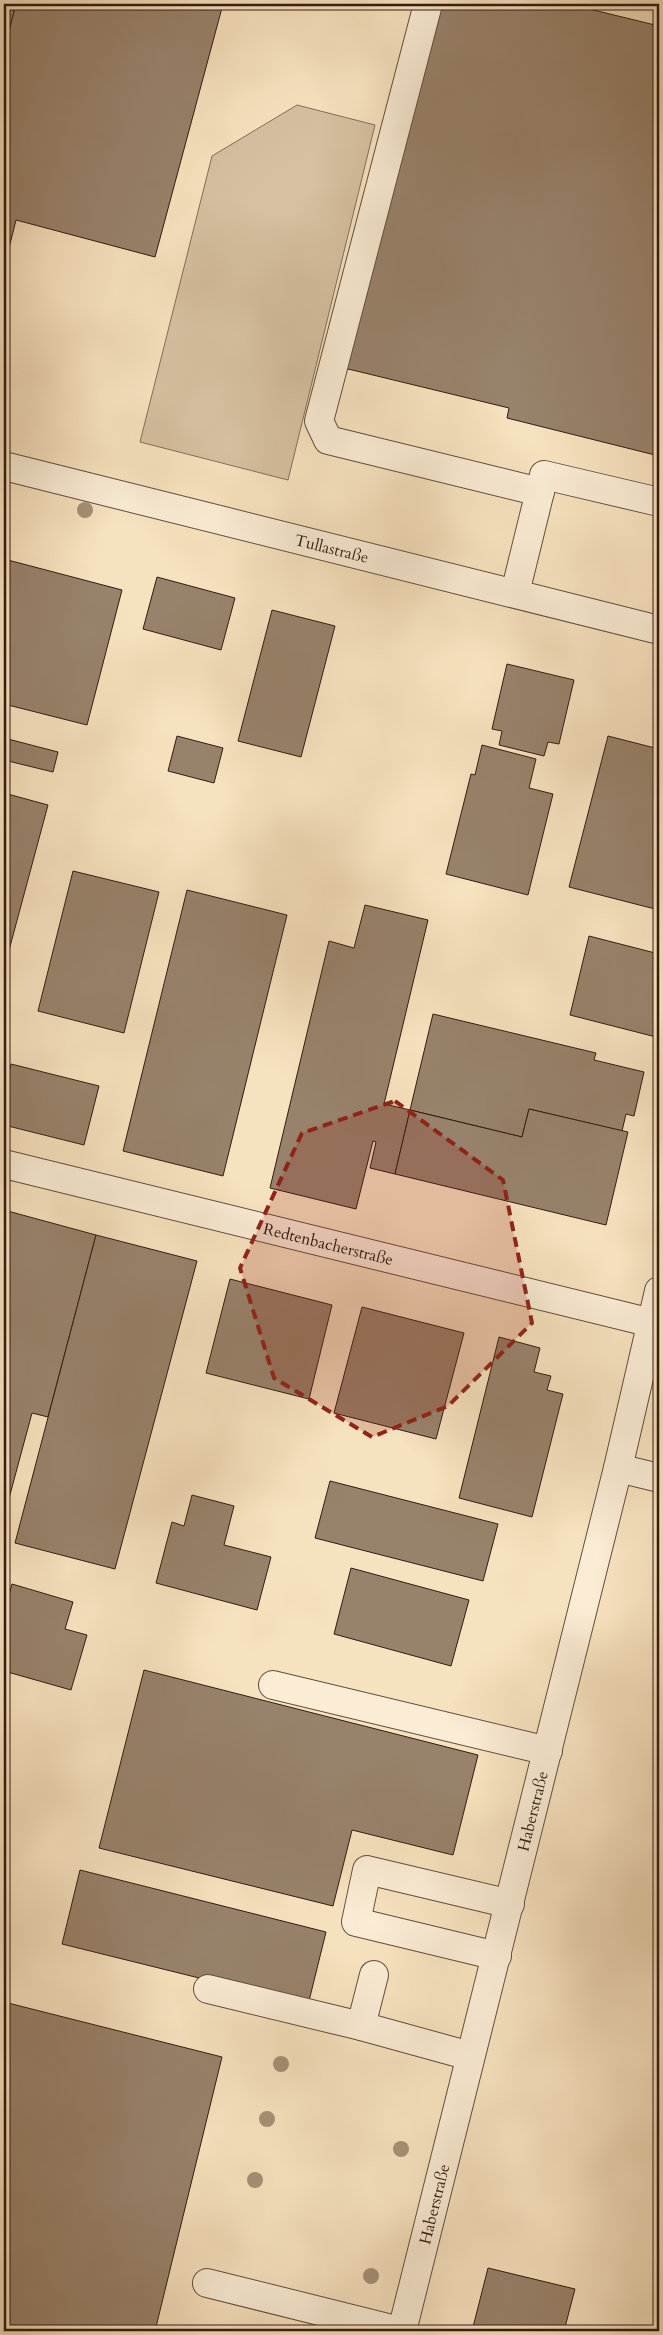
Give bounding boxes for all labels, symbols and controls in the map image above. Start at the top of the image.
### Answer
street label: Tullastraße [292,529,371,569]
street label: Redtenbacherstraße [261,1218,395,1271]
street label: Haberstraße [512,1769,554,1854]
street label: Haberstraße [414,2162,455,2247]

